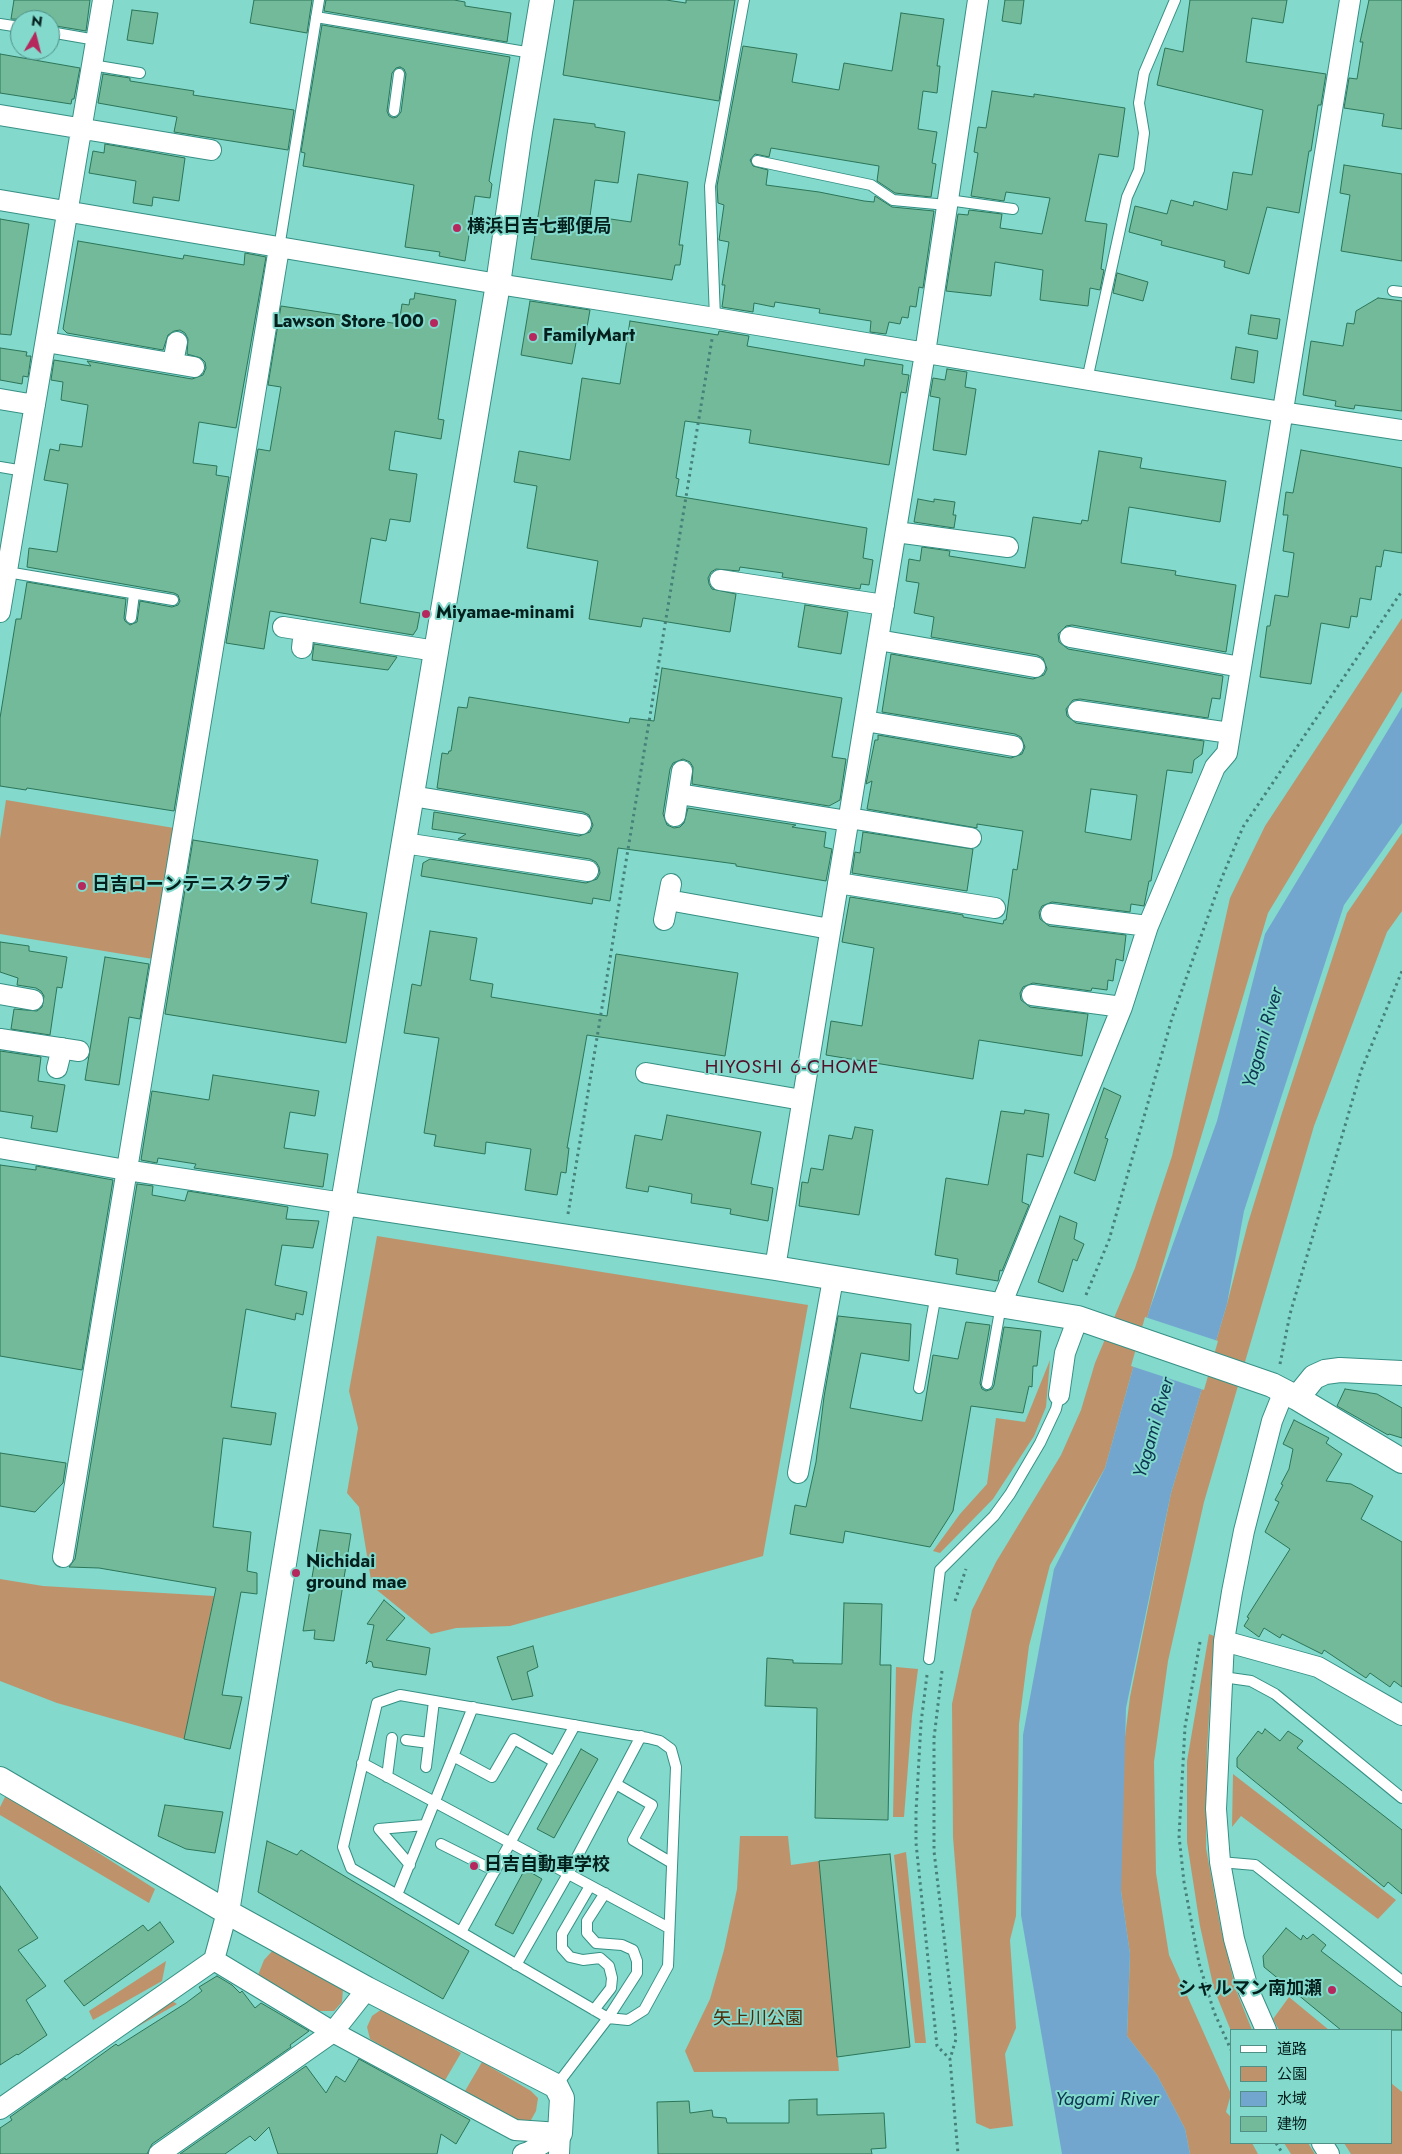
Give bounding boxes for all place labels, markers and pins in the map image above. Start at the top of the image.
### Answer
place label: 横浜日吉七郵便局 [467,217,611,239]
marker: 横浜日吉七郵便局 [451,222,463,234]
place label: Lawson Store 100 [273,312,424,334]
marker: Lawson Store 100 [428,317,440,329]
place label: FamilyMart [543,326,635,348]
marker: FamilyMart [527,331,539,343]
place label: Miyamae-minami [436,603,574,625]
marker: Miyamae-minami [420,608,432,620]
place label: 日吉ローンテニスクラブ [92,875,290,897]
marker: 日吉ローンテニスクラブ [76,880,88,892]
place label: Nichidai ground mae [306,1552,407,1595]
marker: Nichidai ground mae [290,1567,302,1579]
place label: 日吉自動車学校 [484,1855,610,1877]
marker: 日吉自動車学校 [468,1860,480,1872]
place label: シャルマン南加瀬 [1178,1979,1322,2001]
marker: シャルマン南加瀬 [1326,1984,1338,1996]

